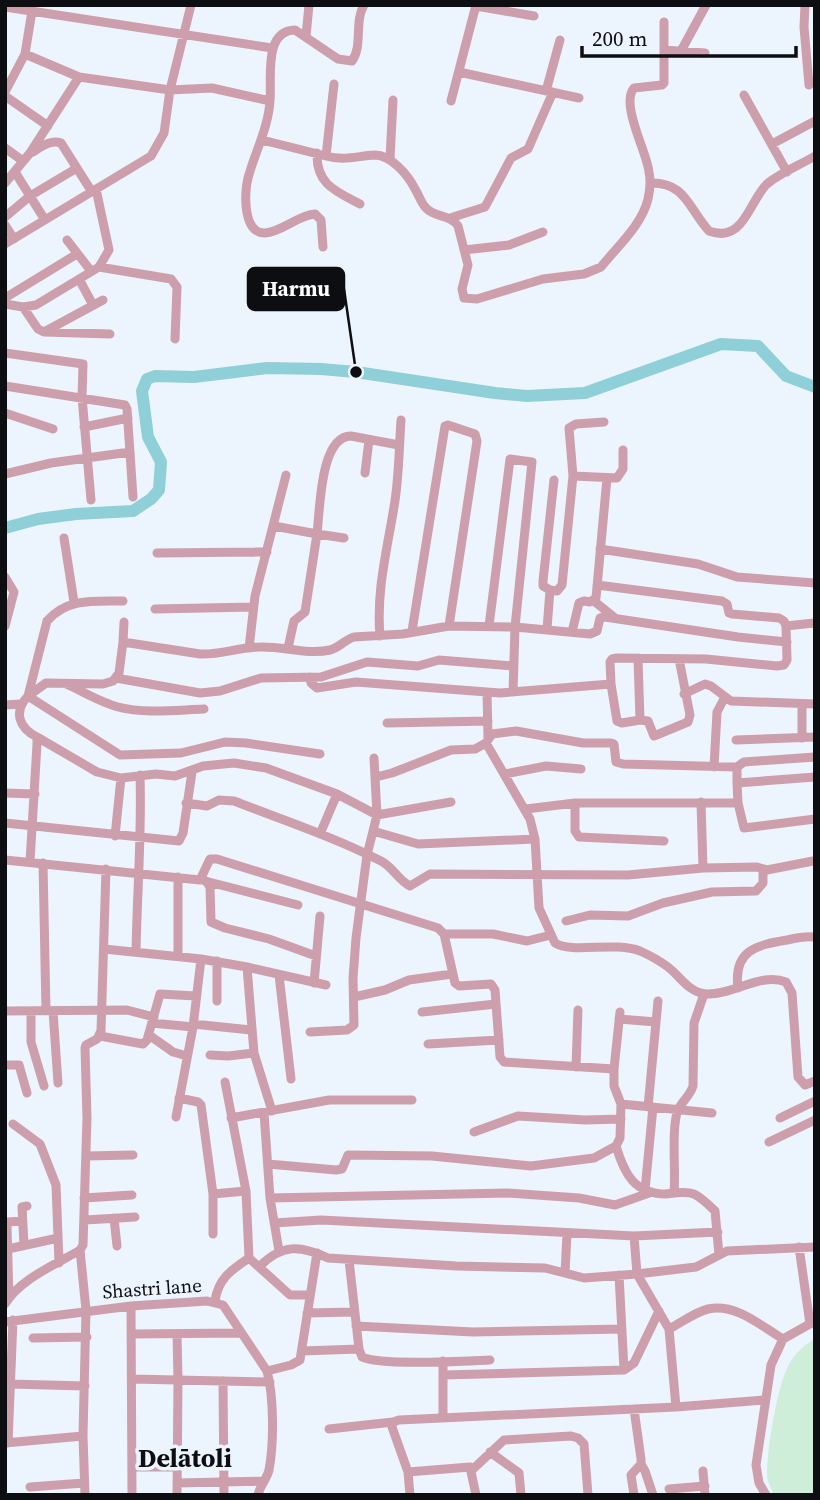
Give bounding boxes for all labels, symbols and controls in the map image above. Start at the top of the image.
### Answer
scale bar [582,14,796,58]
text: 200 m [592,24,647,53]
callout: Harmu [248,268,344,310]
text: Harmu [262,274,330,303]
street label: Shastri lane [101,1272,203,1304]
district label: Delātoli [138,1440,232,1476]

